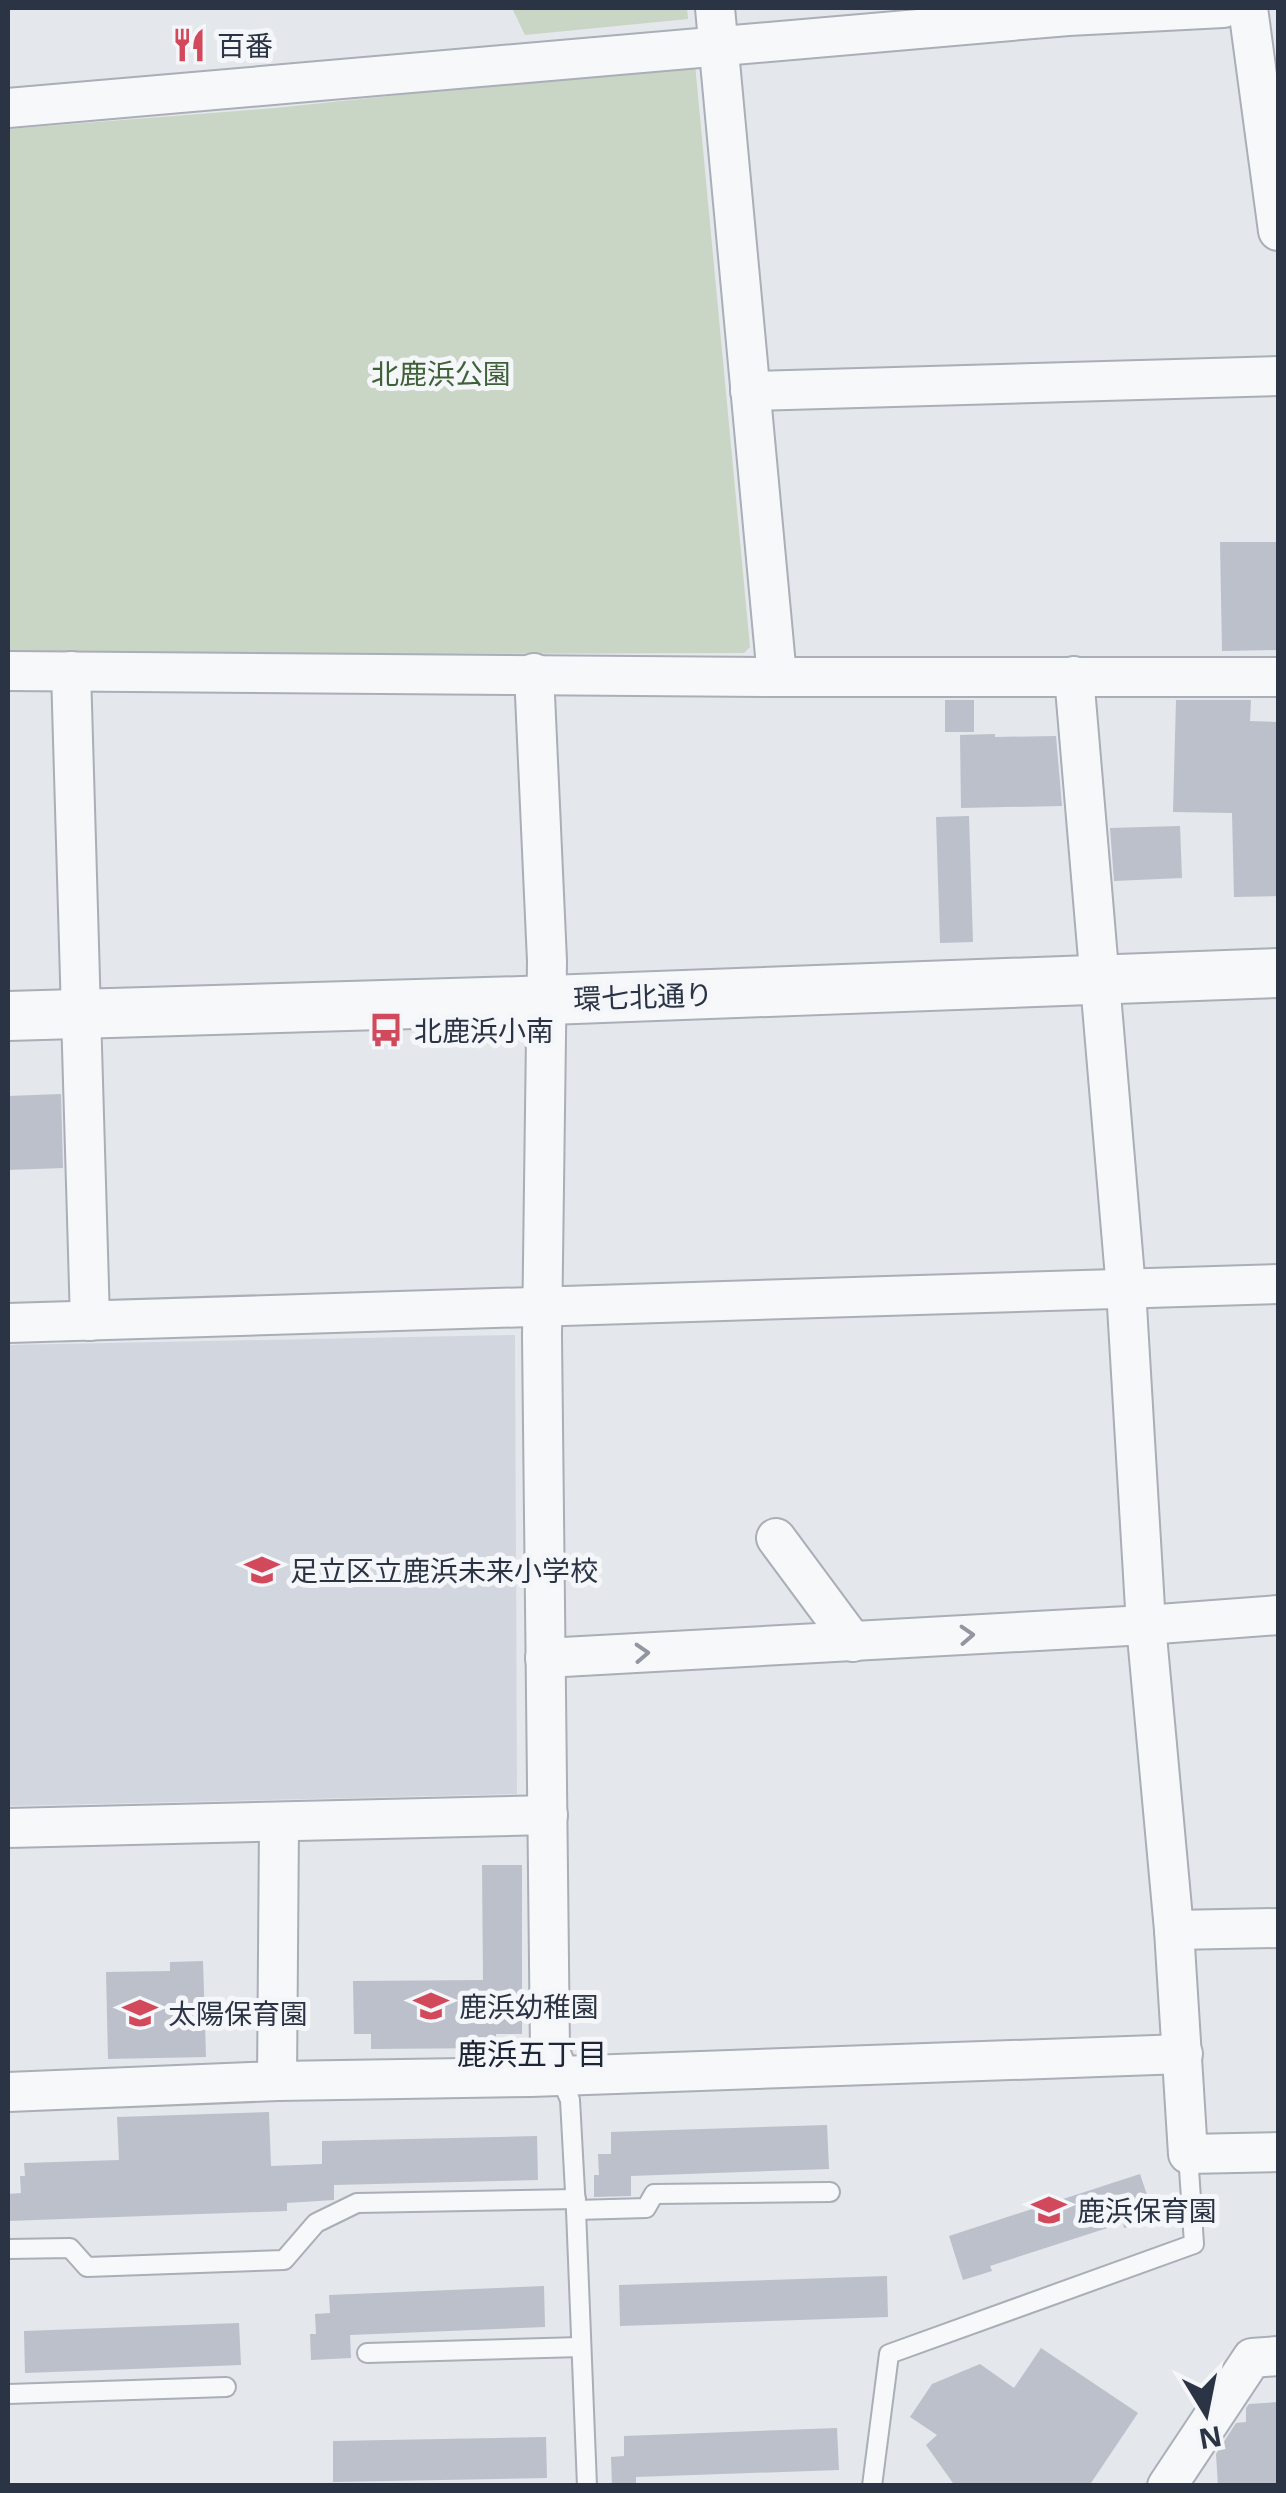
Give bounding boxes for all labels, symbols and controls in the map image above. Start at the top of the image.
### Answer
restaurant icon: 百番 [170,26,208,64]
place label: 百番 [217,26,273,64]
park label: 北鹿浜公園 [371,354,511,392]
street label: 環七北通り [572,975,714,1017]
bus stop icon: 北鹿浜小南 [367,1011,405,1049]
place label: 北鹿浜小南 [414,1011,554,1049]
school or university icon: 足立区立鹿浜未来小学校 [243,1551,281,1589]
place label: 足立区立鹿浜未来小学校 [290,1551,598,1589]
one-way arrow [959,1625,975,1646]
one-way arrow [635,1643,651,1664]
school or university icon: 鹿浜幼稚園 [412,1987,450,2025]
place label: 鹿浜幼稚園 [459,1987,599,2025]
school or university icon: 太陽保育園 [121,1994,159,2032]
place label: 太陽保育園 [168,1994,308,2032]
district label: 鹿浜五丁目 [457,2033,607,2074]
school or university icon: 鹿浜保育園 [1030,2191,1068,2229]
place label: 鹿浜保育園 [1077,2191,1217,2229]
north arrow [1156,2363,1256,2463]
text: N [1196,2418,1225,2459]

